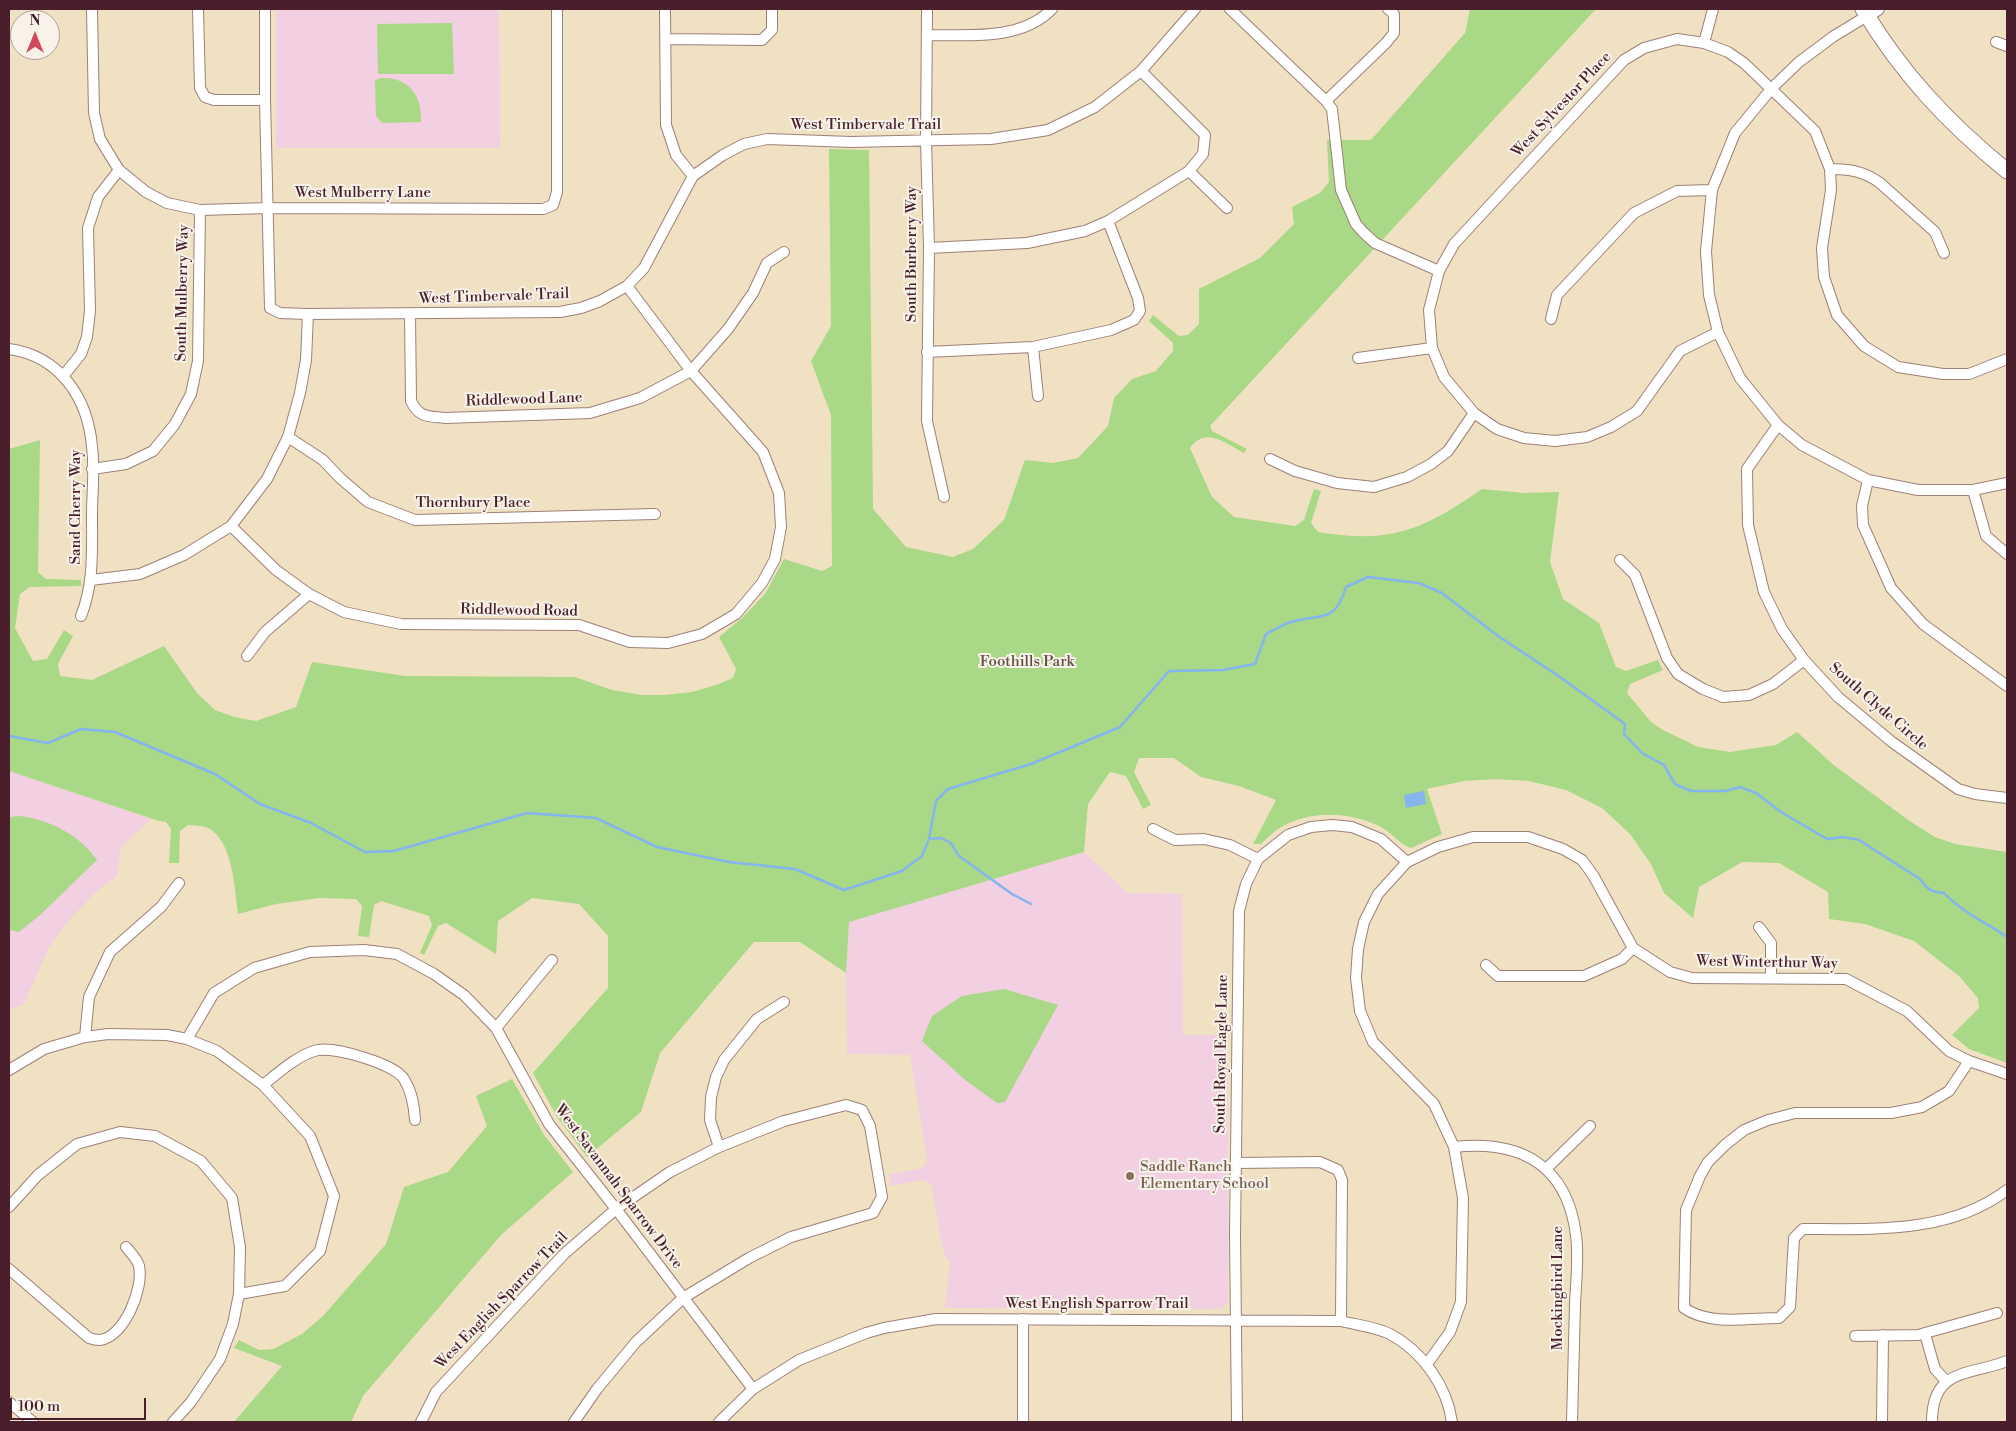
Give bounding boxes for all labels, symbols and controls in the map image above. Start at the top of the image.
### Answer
north arrow [10,10,60,60]
text: N [29,12,41,30]
street label: West Sylvestor Place [1508,49,1616,161]
street label: West Timbervale Trail [791,116,941,134]
street label: West Mulberry Lane [295,184,431,202]
street label: South Burberry Way [903,186,921,322]
street label: South Mulberry Way [173,224,193,362]
street label: West Timbervale Trail [418,285,570,309]
street label: Riddlewood Lane [465,389,583,411]
street label: Sand Cherry Way [67,449,85,565]
street label: Thornbury Place [415,494,531,512]
street label: Riddlewood Road [460,601,578,621]
park label: Foothills Park [980,653,1074,671]
street label: South Clyde Circle [1825,659,1931,755]
street label: West Winterthur Way [1696,953,1838,973]
street label: South Royal Eagle Lane [1212,975,1232,1133]
street label: West Savannah Sparrow Drive [550,1101,686,1273]
place label: Saddle Ranch Elementary School [1140,1158,1269,1193]
marker: Saddle Ranch Elementary School [1124,1170,1136,1182]
street label: Mockingbird Lane [1549,1226,1567,1350]
street label: West English Sparrow Trail [432,1229,572,1373]
street label: West English Sparrow Trail [1005,1295,1189,1313]
scale bar [12,1388,149,1420]
text: 100 m [18,1397,60,1416]

